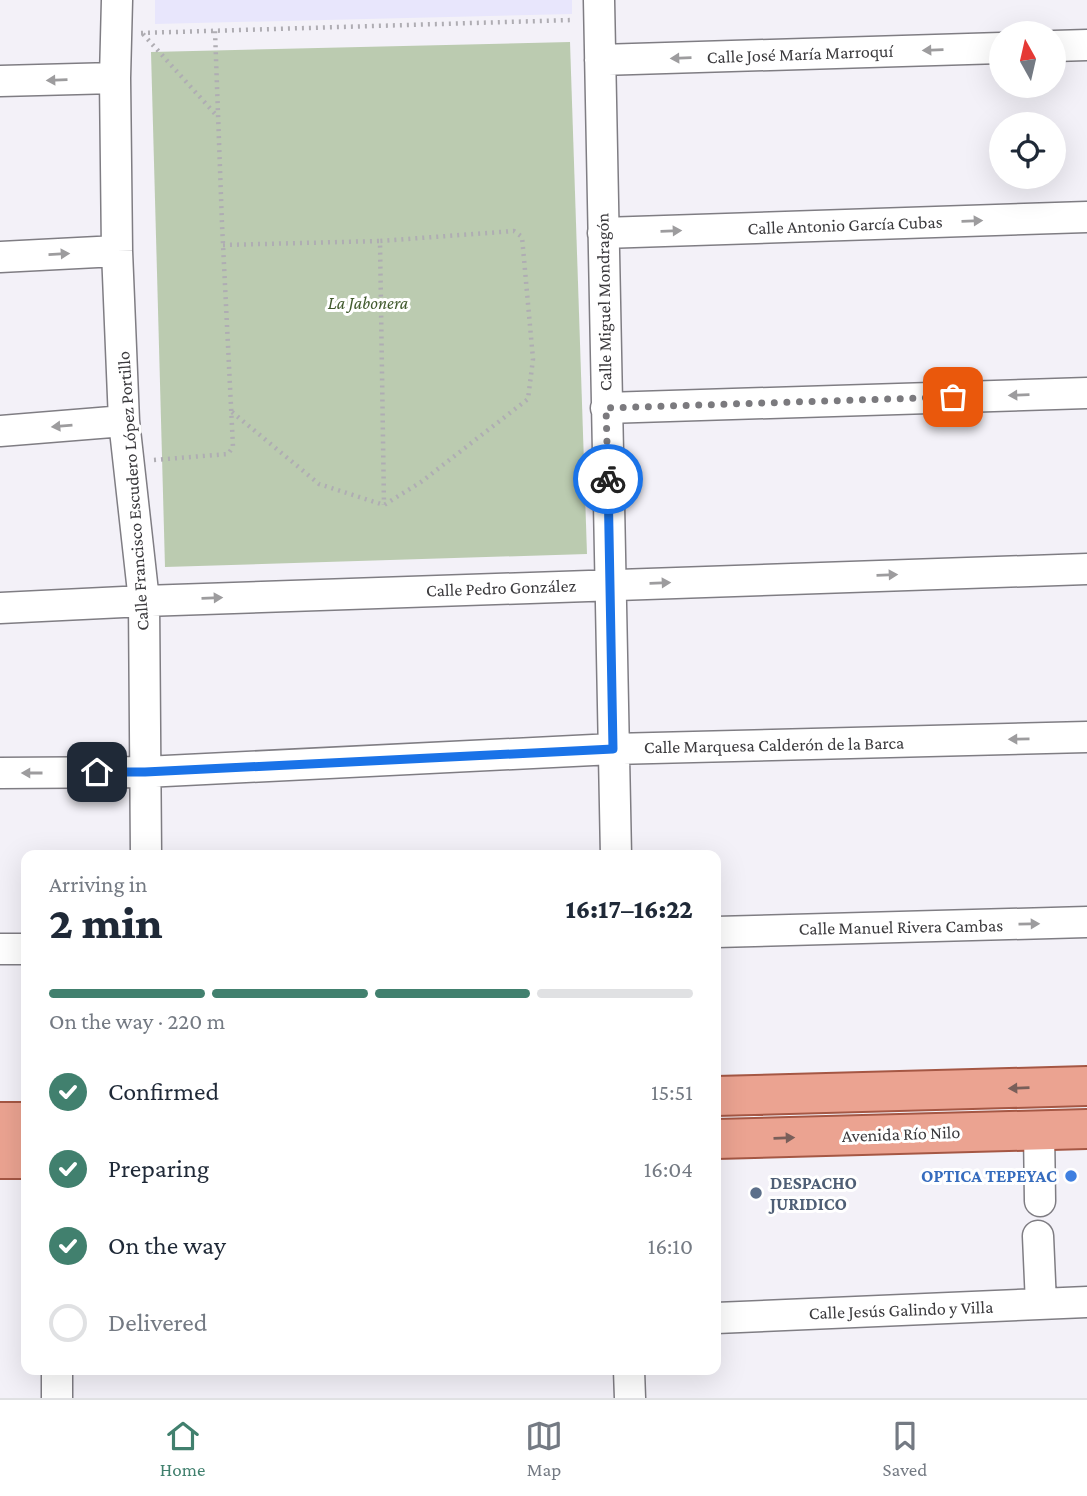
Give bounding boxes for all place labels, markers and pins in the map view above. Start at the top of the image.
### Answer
pin [923,367,983,427]
pin [67,742,127,802]
place label: OPTICA TEPEYAC [921,1166,1057,1186]
marker: OPTICA TEPEYAC [1063,1168,1079,1184]
place label: DESPACHO JURIDICO [768,1173,857,1214]
marker: DESPACHO JURIDICO [748,1185,764,1201]

